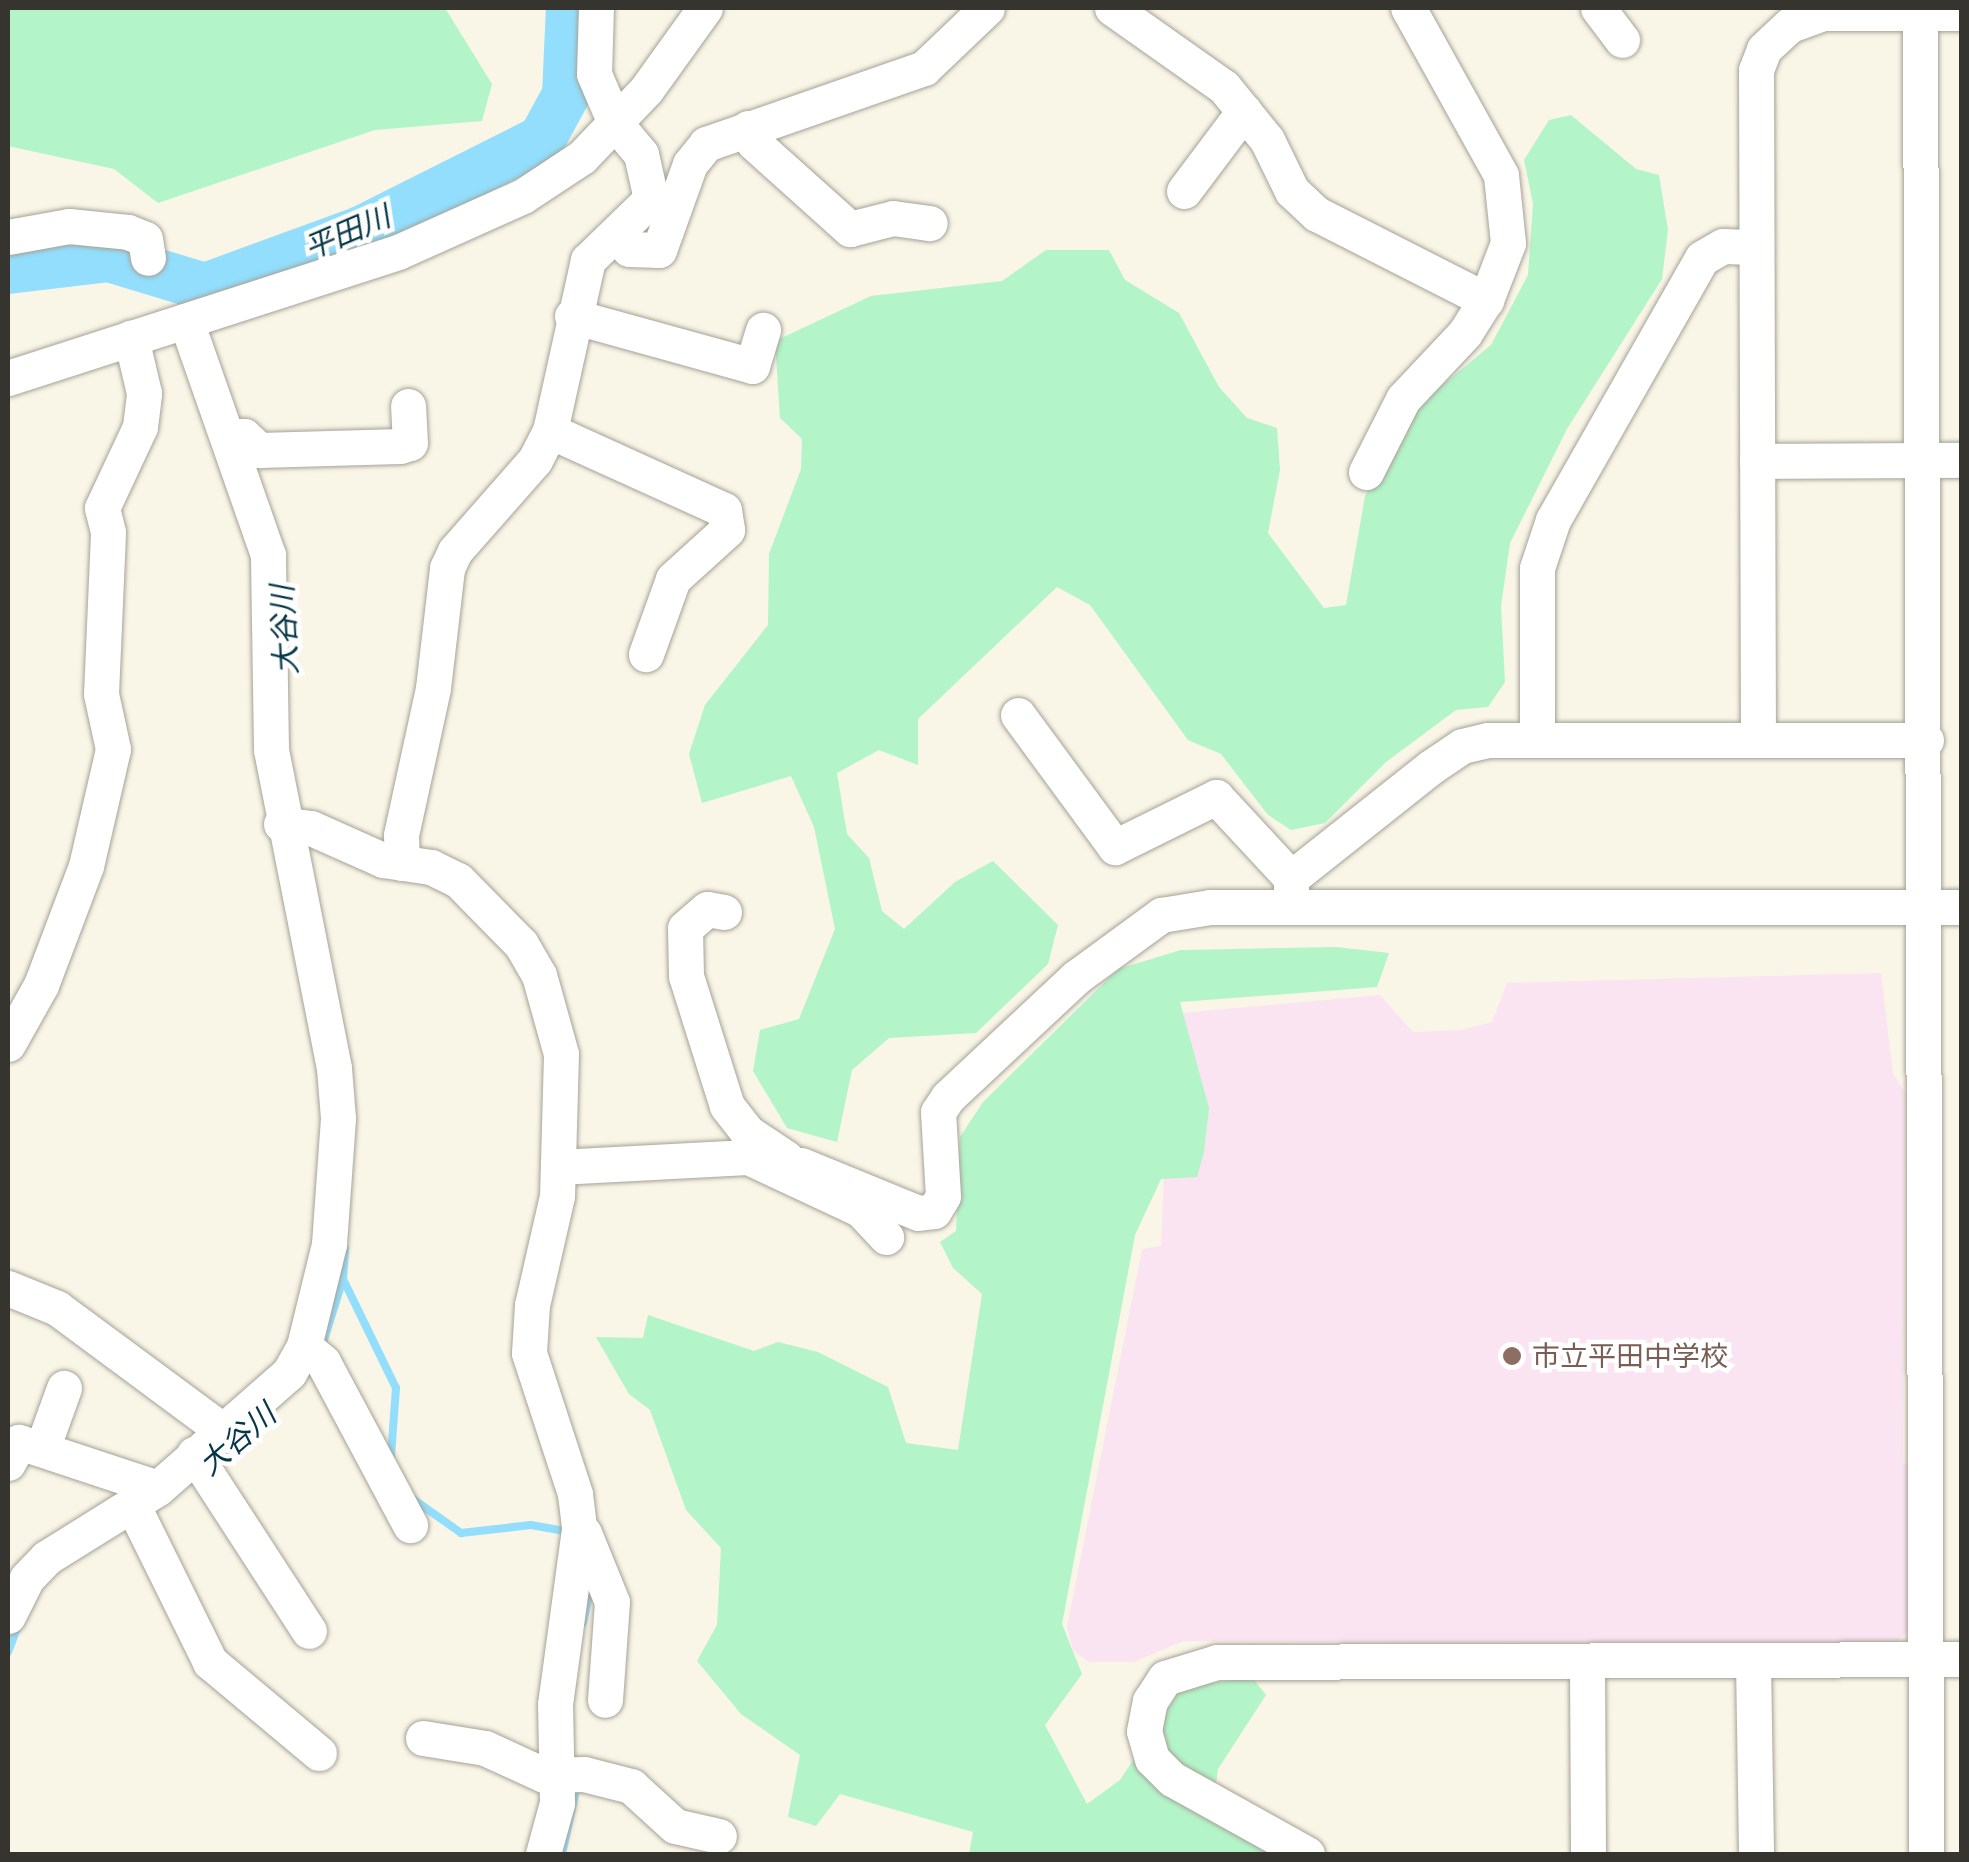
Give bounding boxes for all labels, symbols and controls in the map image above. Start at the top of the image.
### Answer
water label: 平田川 [299,198,395,266]
water label: 大谷川 [264,584,304,676]
place label: 市立平田中学校 [1532,1339,1728,1373]
marker: 市立平田中学校 [1501,1345,1523,1367]
water label: 大谷川 [191,1396,283,1482]

